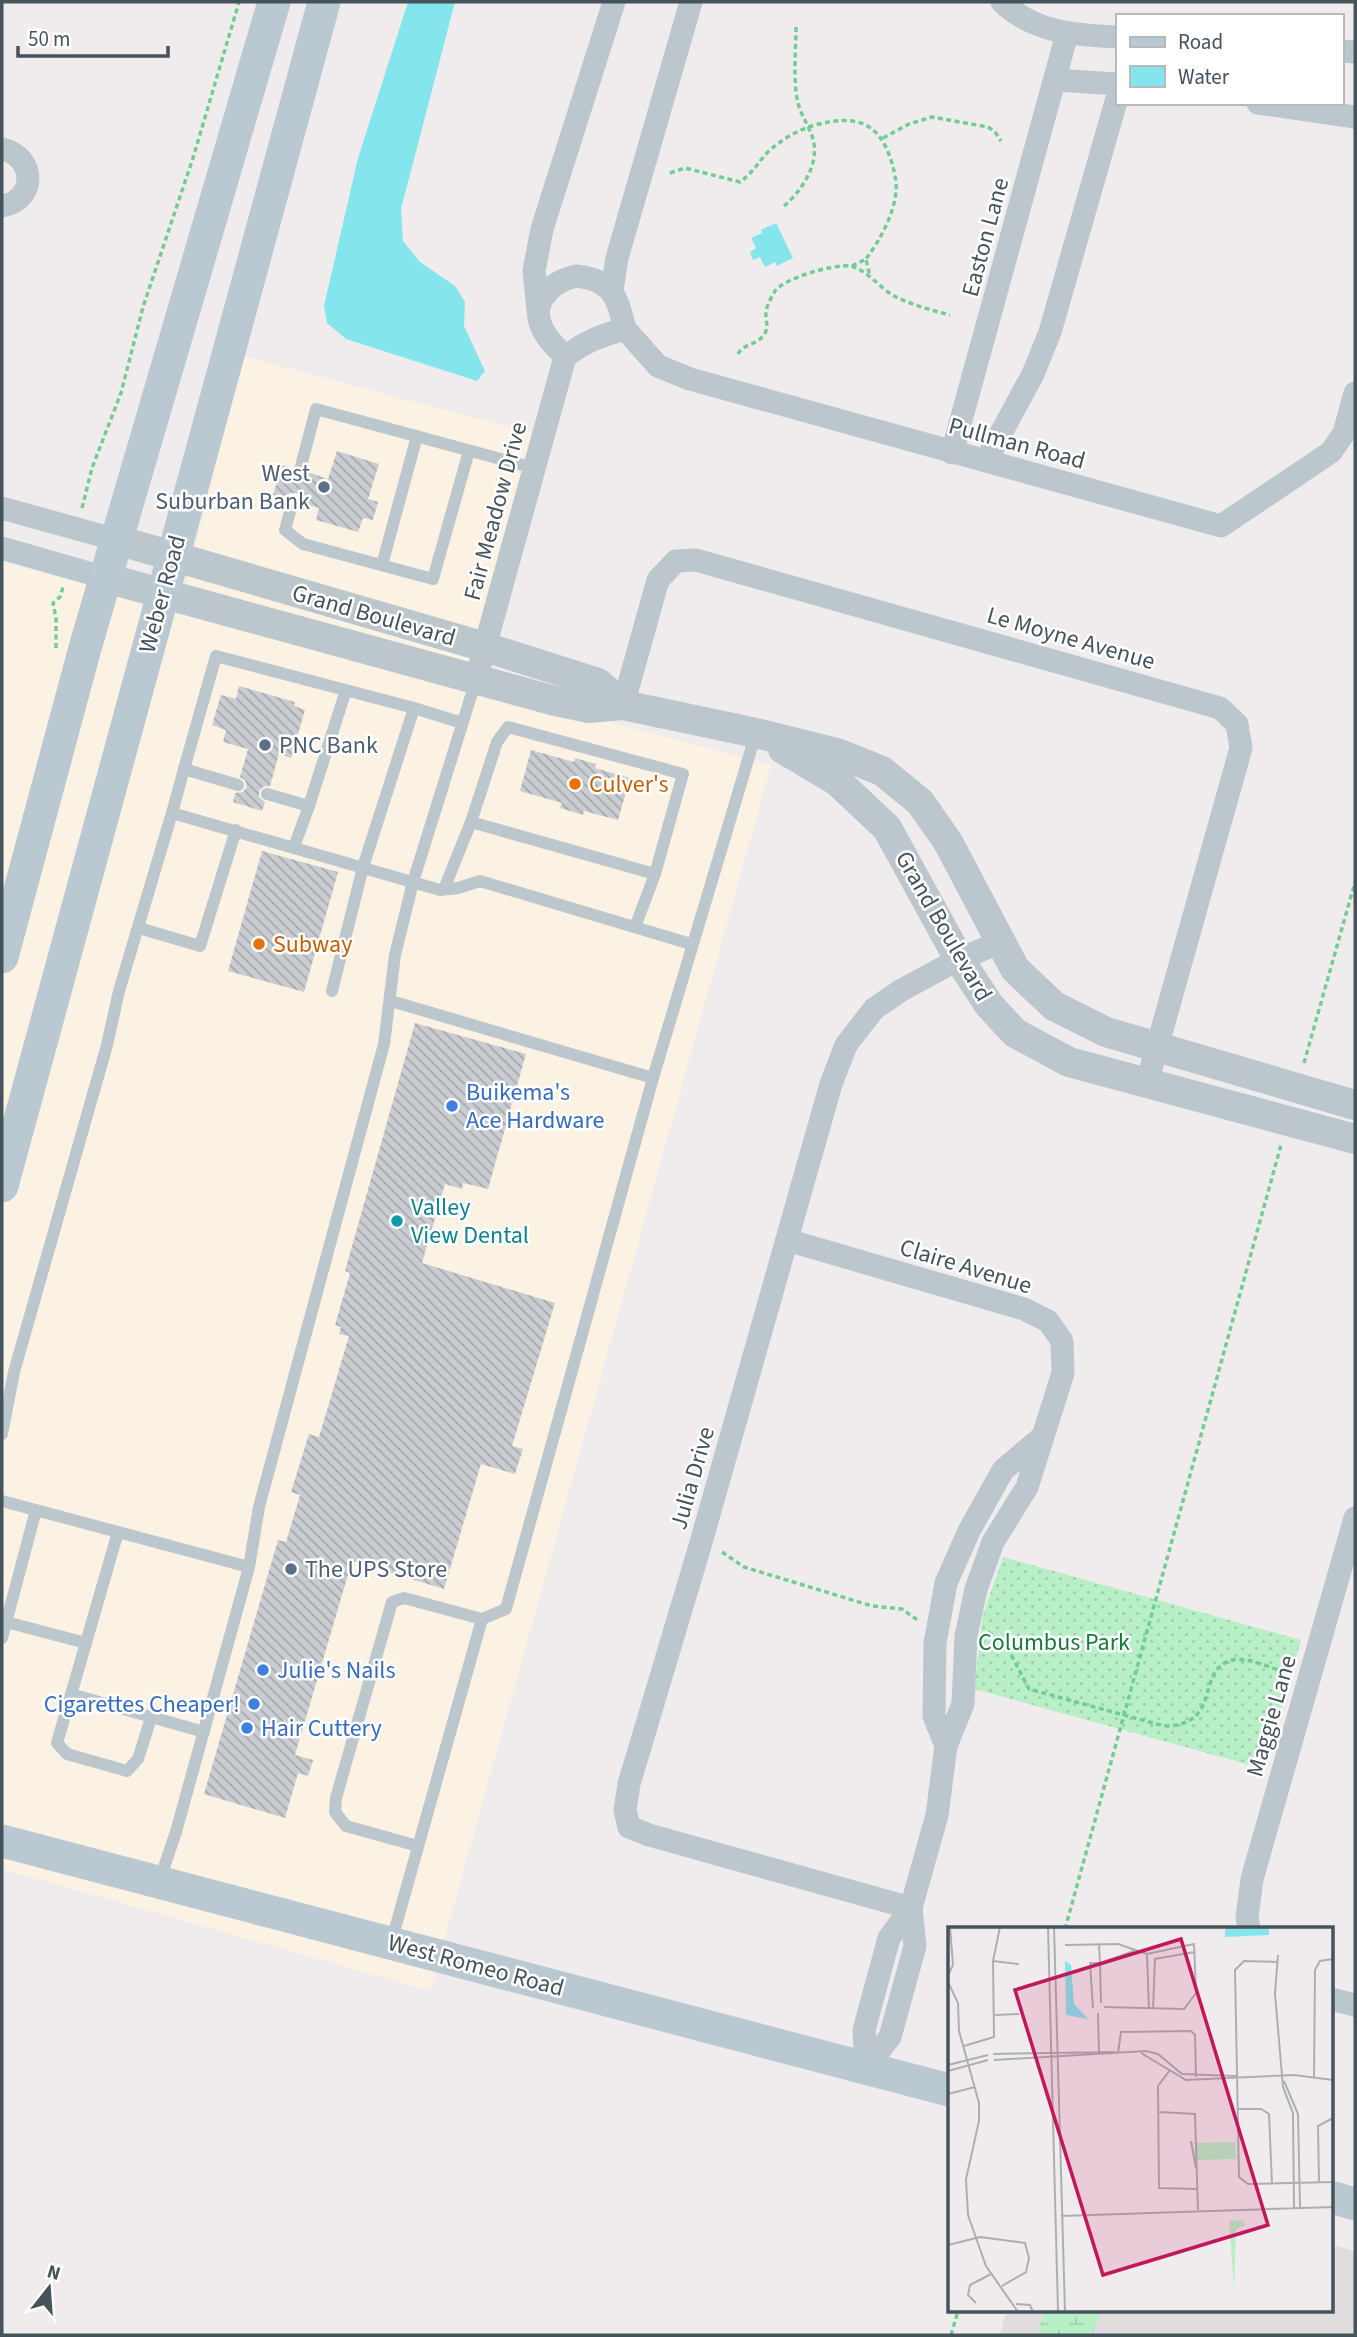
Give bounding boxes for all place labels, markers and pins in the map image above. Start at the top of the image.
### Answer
place label: West Suburban Bank [155,456,310,519]
marker: West Suburban Bank [316,479,332,495]
place label: PNC Bank [279,728,378,763]
marker: PNC Bank [257,737,273,753]
place label: Culver's [589,767,669,802]
marker: Culver's [567,776,583,792]
place label: Subway [273,927,352,962]
marker: Subway [251,936,267,952]
place label: Buikema's Ace Hardware [466,1075,604,1138]
marker: Buikema's Ace Hardware [444,1098,460,1114]
place label: Valley View Dental [411,1190,529,1253]
marker: Valley View Dental [389,1213,405,1229]
place label: The UPS Store [305,1552,447,1587]
marker: The UPS Store [283,1561,299,1577]
place label: Julie's Nails [277,1653,396,1688]
marker: Julie's Nails [255,1662,271,1678]
place label: Cigarettes Cheaper! [44,1687,240,1722]
marker: Cigarettes Cheaper! [246,1696,262,1712]
place label: Hair Cuttery [261,1711,382,1746]
marker: Hair Cuttery [239,1720,255,1736]

